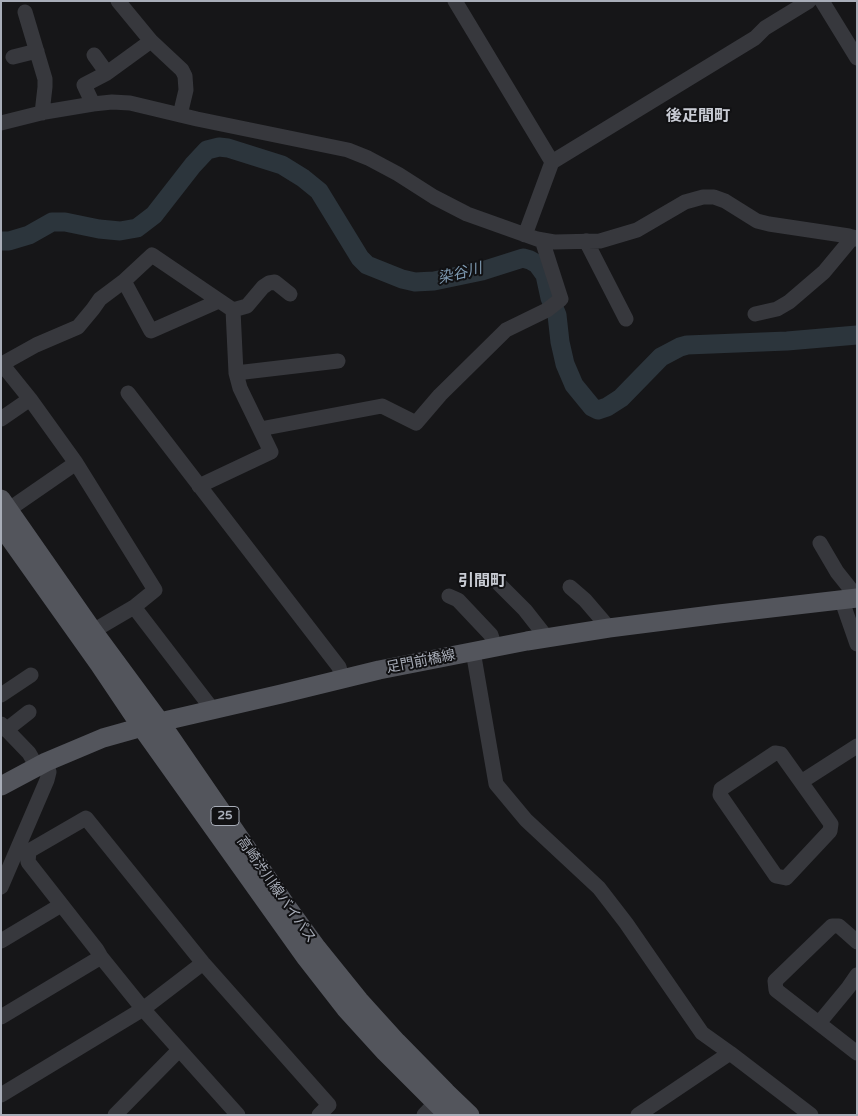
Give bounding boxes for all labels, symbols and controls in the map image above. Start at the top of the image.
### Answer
district label: 後疋間町 [666,107,730,127]
water label: 染谷川 [436,260,484,288]
district label: 引間町 [458,572,506,592]
street label: 足門前橋線 [385,647,457,677]
road number: 25 [211,806,239,826]
street label: 高崎渋川線バイパス [233,834,319,946]

